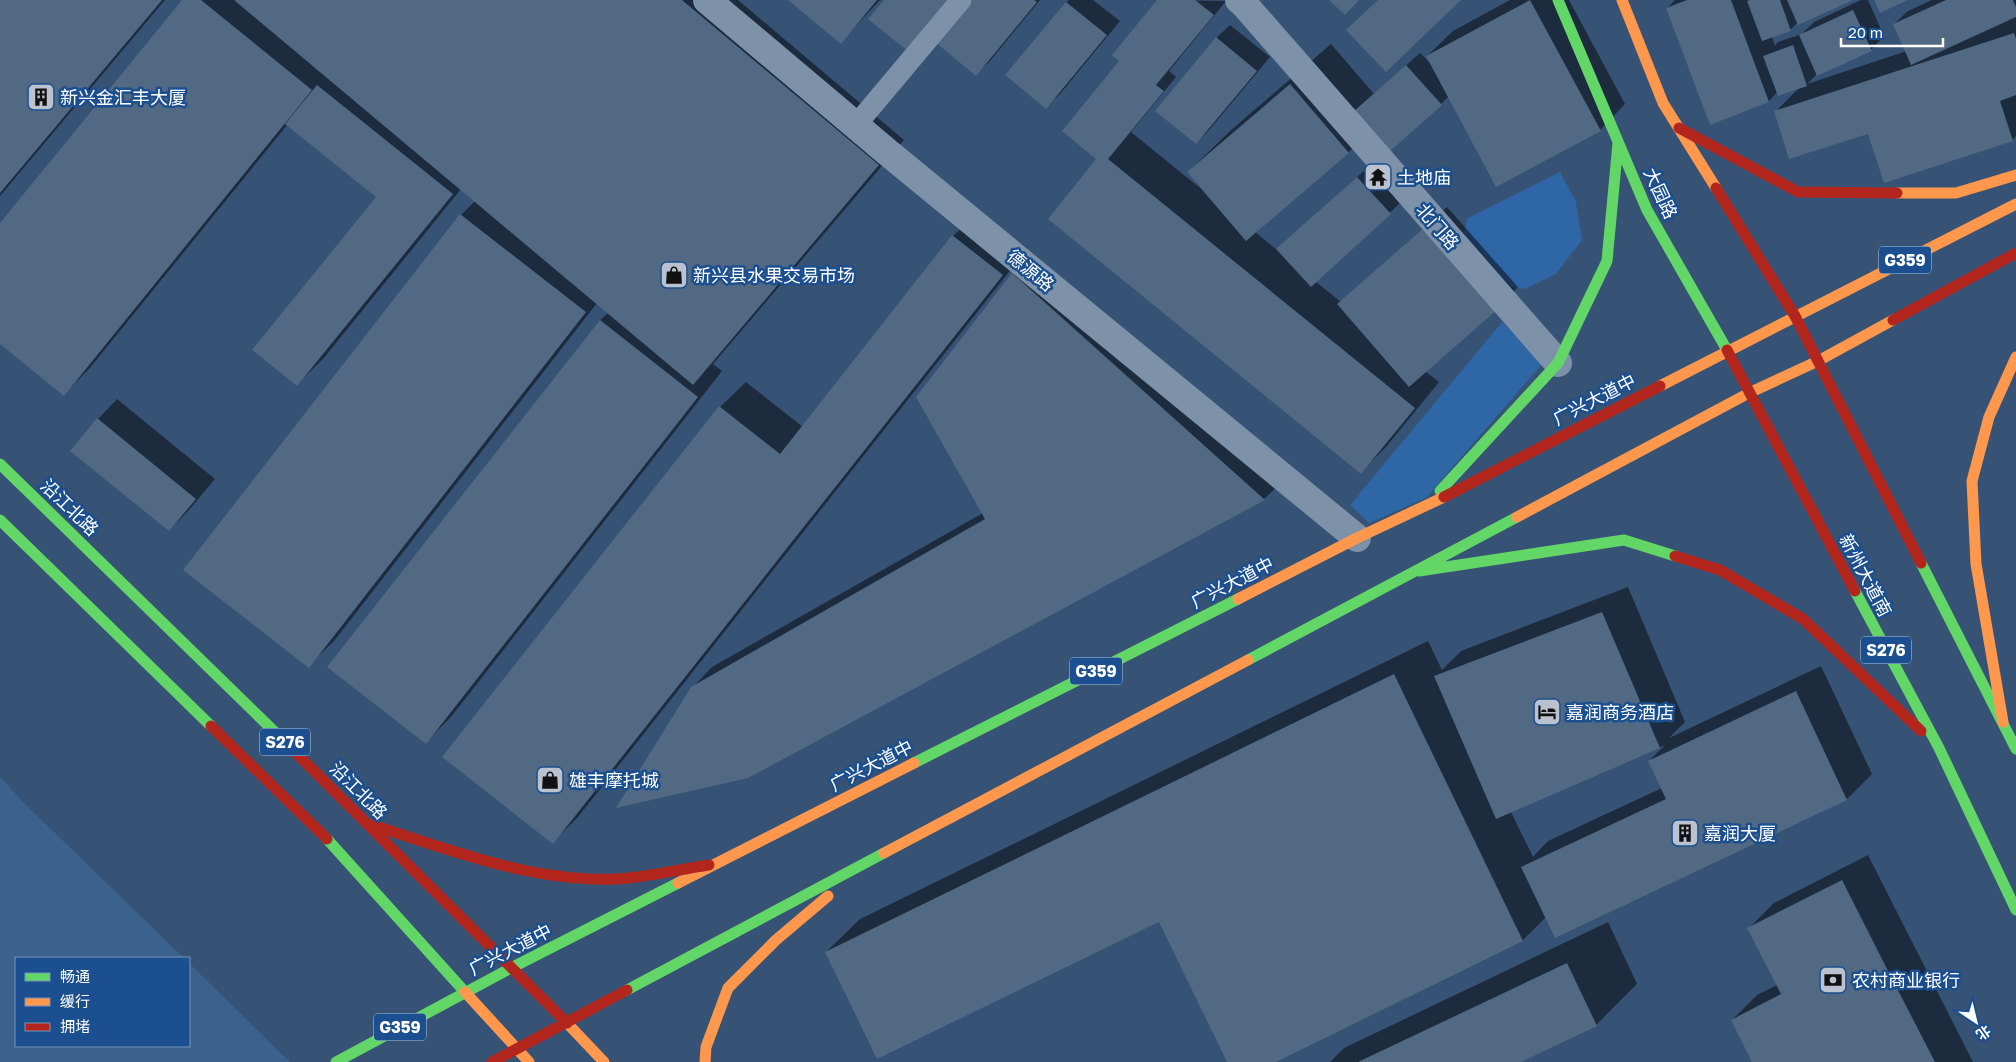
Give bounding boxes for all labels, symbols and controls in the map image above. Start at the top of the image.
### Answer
scale bar [1841,15,1944,47]
text: 20 m [1848,23,1883,41]
building icon: 新兴金汇丰大厦 [26,82,56,112]
place label: 新兴金汇丰大厦 [60,86,186,108]
temple icon: 土地庙 [1363,162,1393,192]
street label: 大园路 [1640,164,1682,222]
place label: 土地庙 [1397,166,1451,188]
street label: 北门路 [1412,198,1464,254]
street label: 德源路 [1003,244,1059,296]
road number: G359 [1879,246,1931,274]
shop icon: 新兴县水果交易市场 [659,260,689,290]
place label: 新兴县水果交易市场 [693,264,855,286]
street label: 广兴大道中 [1549,369,1639,429]
street label: 沿江北路 [36,474,104,540]
street label: 新州大道南 [1835,530,1897,620]
street label: 广兴大道中 [1187,552,1277,612]
road number: S276 [1861,636,1911,664]
road number: G359 [1070,658,1122,684]
hotel icon: 嘉润商务酒店 [1532,697,1562,727]
place label: 嘉润商务酒店 [1566,701,1674,723]
road number: S276 [260,729,310,756]
street label: 广兴大道中 [826,735,916,795]
street label: 沿江北路 [326,757,392,823]
shop icon: 雄丰摩托城 [535,765,565,795]
place label: 雄丰摩托城 [569,769,659,791]
building icon: 嘉润大厦 [1670,818,1700,848]
place label: 嘉润大厦 [1704,822,1776,844]
street label: 广兴大道中 [465,919,555,979]
legend [15,957,190,1047]
bank icon: 农村商业银行 [1818,965,1848,995]
text: 畅通 [60,967,90,985]
place label: 农村商业银行 [1852,969,1960,991]
text: 缓行 [60,992,90,1010]
north arrow [1951,997,2001,1047]
road number: G359 [374,1014,426,1040]
text: 拥堵 [60,1017,90,1035]
text: 北 [1973,1022,1994,1044]

